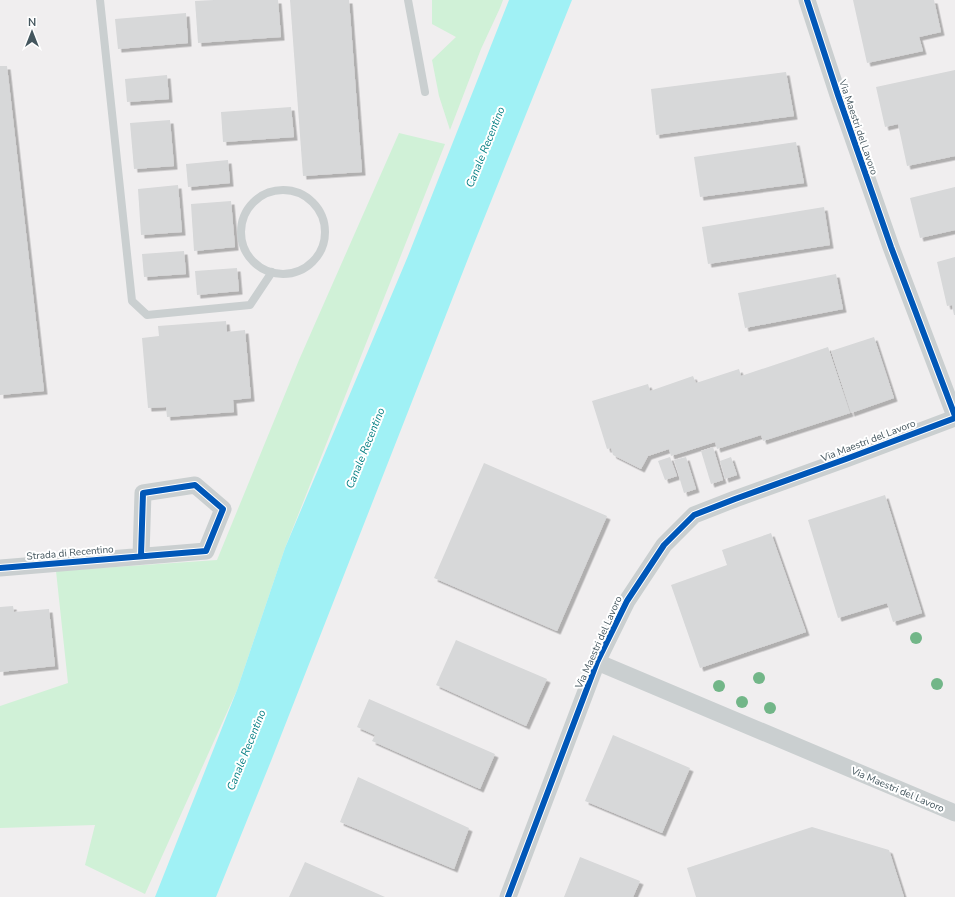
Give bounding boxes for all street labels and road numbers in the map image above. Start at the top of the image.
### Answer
street label: Via Maestri del Lavoro [835,77,881,177]
street label: Via Maestri del Lavoro [818,416,918,466]
street label: Strada di Recentino [26,542,115,564]
street label: Via Maestri del Lavoro [572,593,626,692]
street label: Via Maestri del Lavoro [848,764,947,816]

